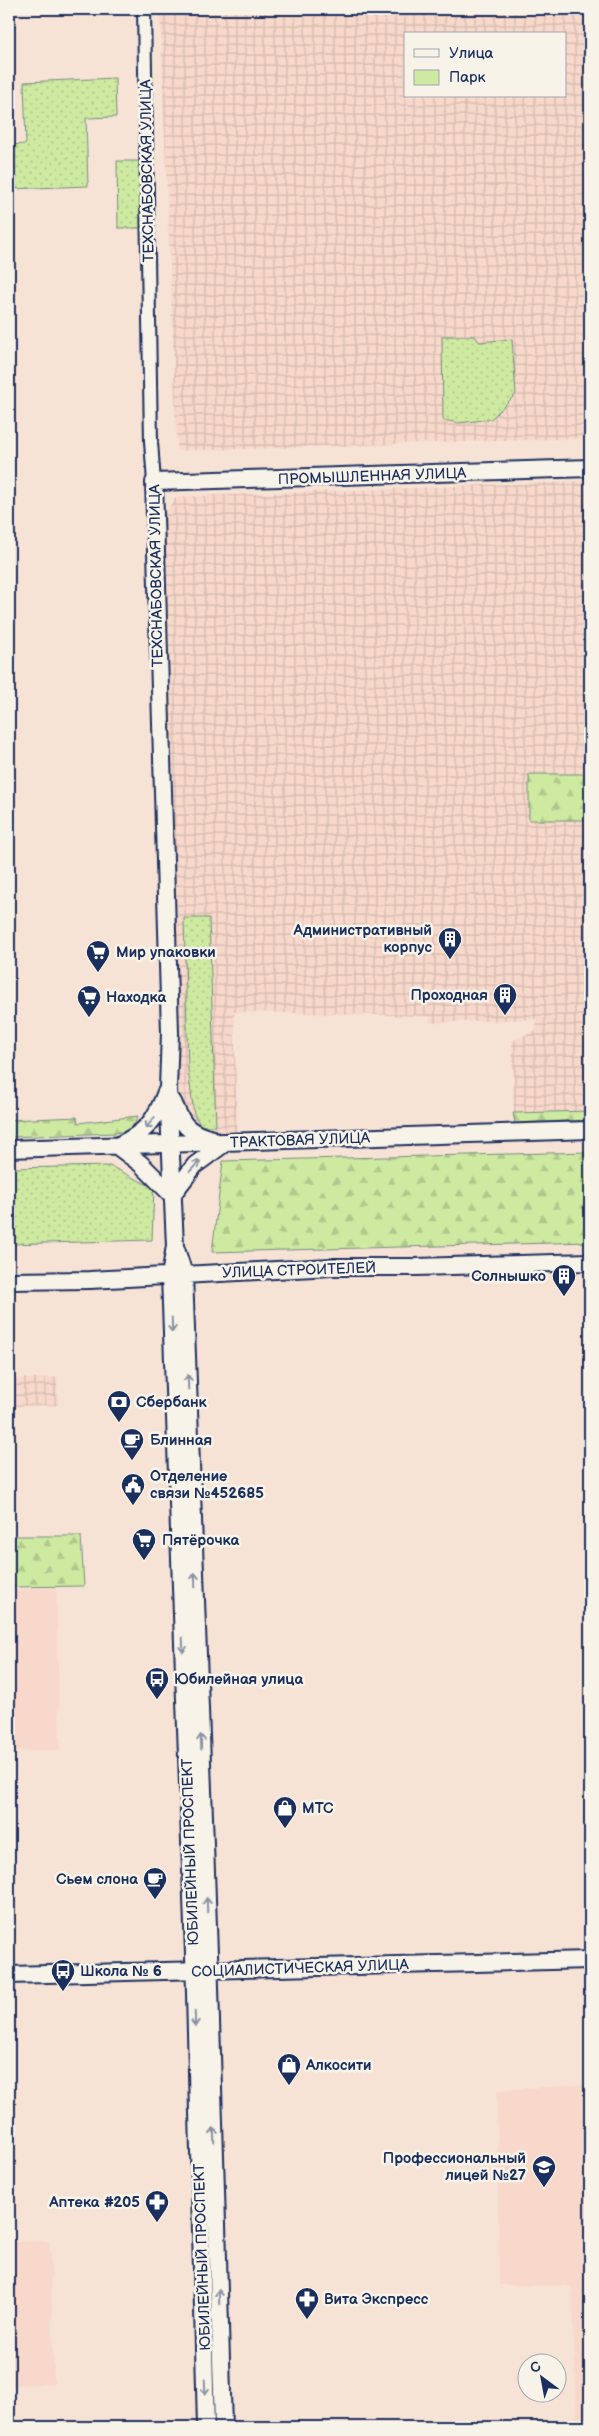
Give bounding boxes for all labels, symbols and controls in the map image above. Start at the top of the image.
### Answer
legend [404,32,566,98]
text: Улица [449,44,494,63]
text: Парк [449,68,486,87]
street label: ТЕХСНАБОВСКАЯ УЛИЦА [136,79,159,263]
street label: ПРОМЫШЛЕННАЯ УЛИЦА [278,464,467,489]
street label: ТЕХСНАБОВСКАЯ УЛИЦА [145,484,168,668]
place label: Административный корпус [293,921,432,957]
building icon: Административный корпус [437,926,463,960]
supermarket icon: Мир упаковки [85,939,111,973]
place label: Мир упаковки [116,943,216,962]
building icon: Проходная [492,982,518,1016]
supermarket icon: Находка [76,984,102,1018]
place label: Проходная [410,986,488,1005]
place label: Находка [106,988,166,1007]
one-way arrow [144,1117,155,1130]
street label: ТРАКТОВАЯ УЛИЦА [230,1129,371,1152]
one-way arrow [189,1159,201,1172]
street label: УЛИЦА СТРОИТЕЛЕЙ [222,1258,376,1283]
building icon: Солнышко [551,1263,577,1297]
place label: Солнышко [471,1267,546,1286]
one-way arrow [167,1317,176,1333]
one-way arrow [183,1375,193,1391]
bank icon: Сбербанк [106,1389,132,1423]
place label: Сбербанк [136,1393,208,1412]
cafe icon: Блинная [119,1427,145,1461]
place label: Блинная [150,1431,212,1450]
place label: Отделение связи №452685 [150,1467,264,1503]
public building icon: Отделение связи №452685 [120,1472,146,1506]
supermarket icon: Пятёрочка [131,1527,157,1561]
place label: Пятёрочка [162,1531,240,1550]
one-way arrow [191,1572,200,1588]
one-way arrow [178,1636,188,1653]
bus stop icon: Юбилейная улица [144,1666,170,1700]
place label: Юбилейная улица [174,1670,303,1689]
one-way arrow [196,1734,206,1750]
street label: ЮБИЛЕЙНЫЙ ПРОСПЕКТ [178,1758,203,1946]
shop icon: МТС [272,1795,298,1829]
place label: МТС [302,1799,334,1818]
cafe icon: Сьем слона [142,1866,168,1900]
place label: Сьем слона [56,1870,138,1889]
one-way arrow [202,1897,212,1913]
street label: СОЦИАЛИСТИЧЕСКАЯ УЛИЦА [191,1955,410,1982]
bus stop icon: Школа № 6 [50,1958,76,1992]
place label: Школа № 6 [80,1962,162,1981]
one-way arrow [191,2011,200,2027]
shop icon: Алкосити [276,2052,302,2086]
place label: Алкосити [305,2056,372,2075]
one-way arrow [209,2127,219,2144]
place label: Профессиональный лицей №27 [383,2149,526,2185]
school or university icon: Профессиональный лицей №27 [531,2154,557,2188]
street label: ЮБИЛЕЙНЫЙ ПРОСПЕКТ [190,2163,215,2351]
pharmacy icon: Аптека #205 [144,2189,170,2223]
place label: Аптека #205 [48,2193,140,2212]
pharmacy icon: Вита Экспресс [294,2286,320,2320]
one-way arrow [214,2290,224,2306]
place label: Вита Экспресс [324,2290,429,2309]
north arrow [516,2354,566,2404]
text: С [527,2357,544,2377]
one-way arrow [200,2378,210,2394]

